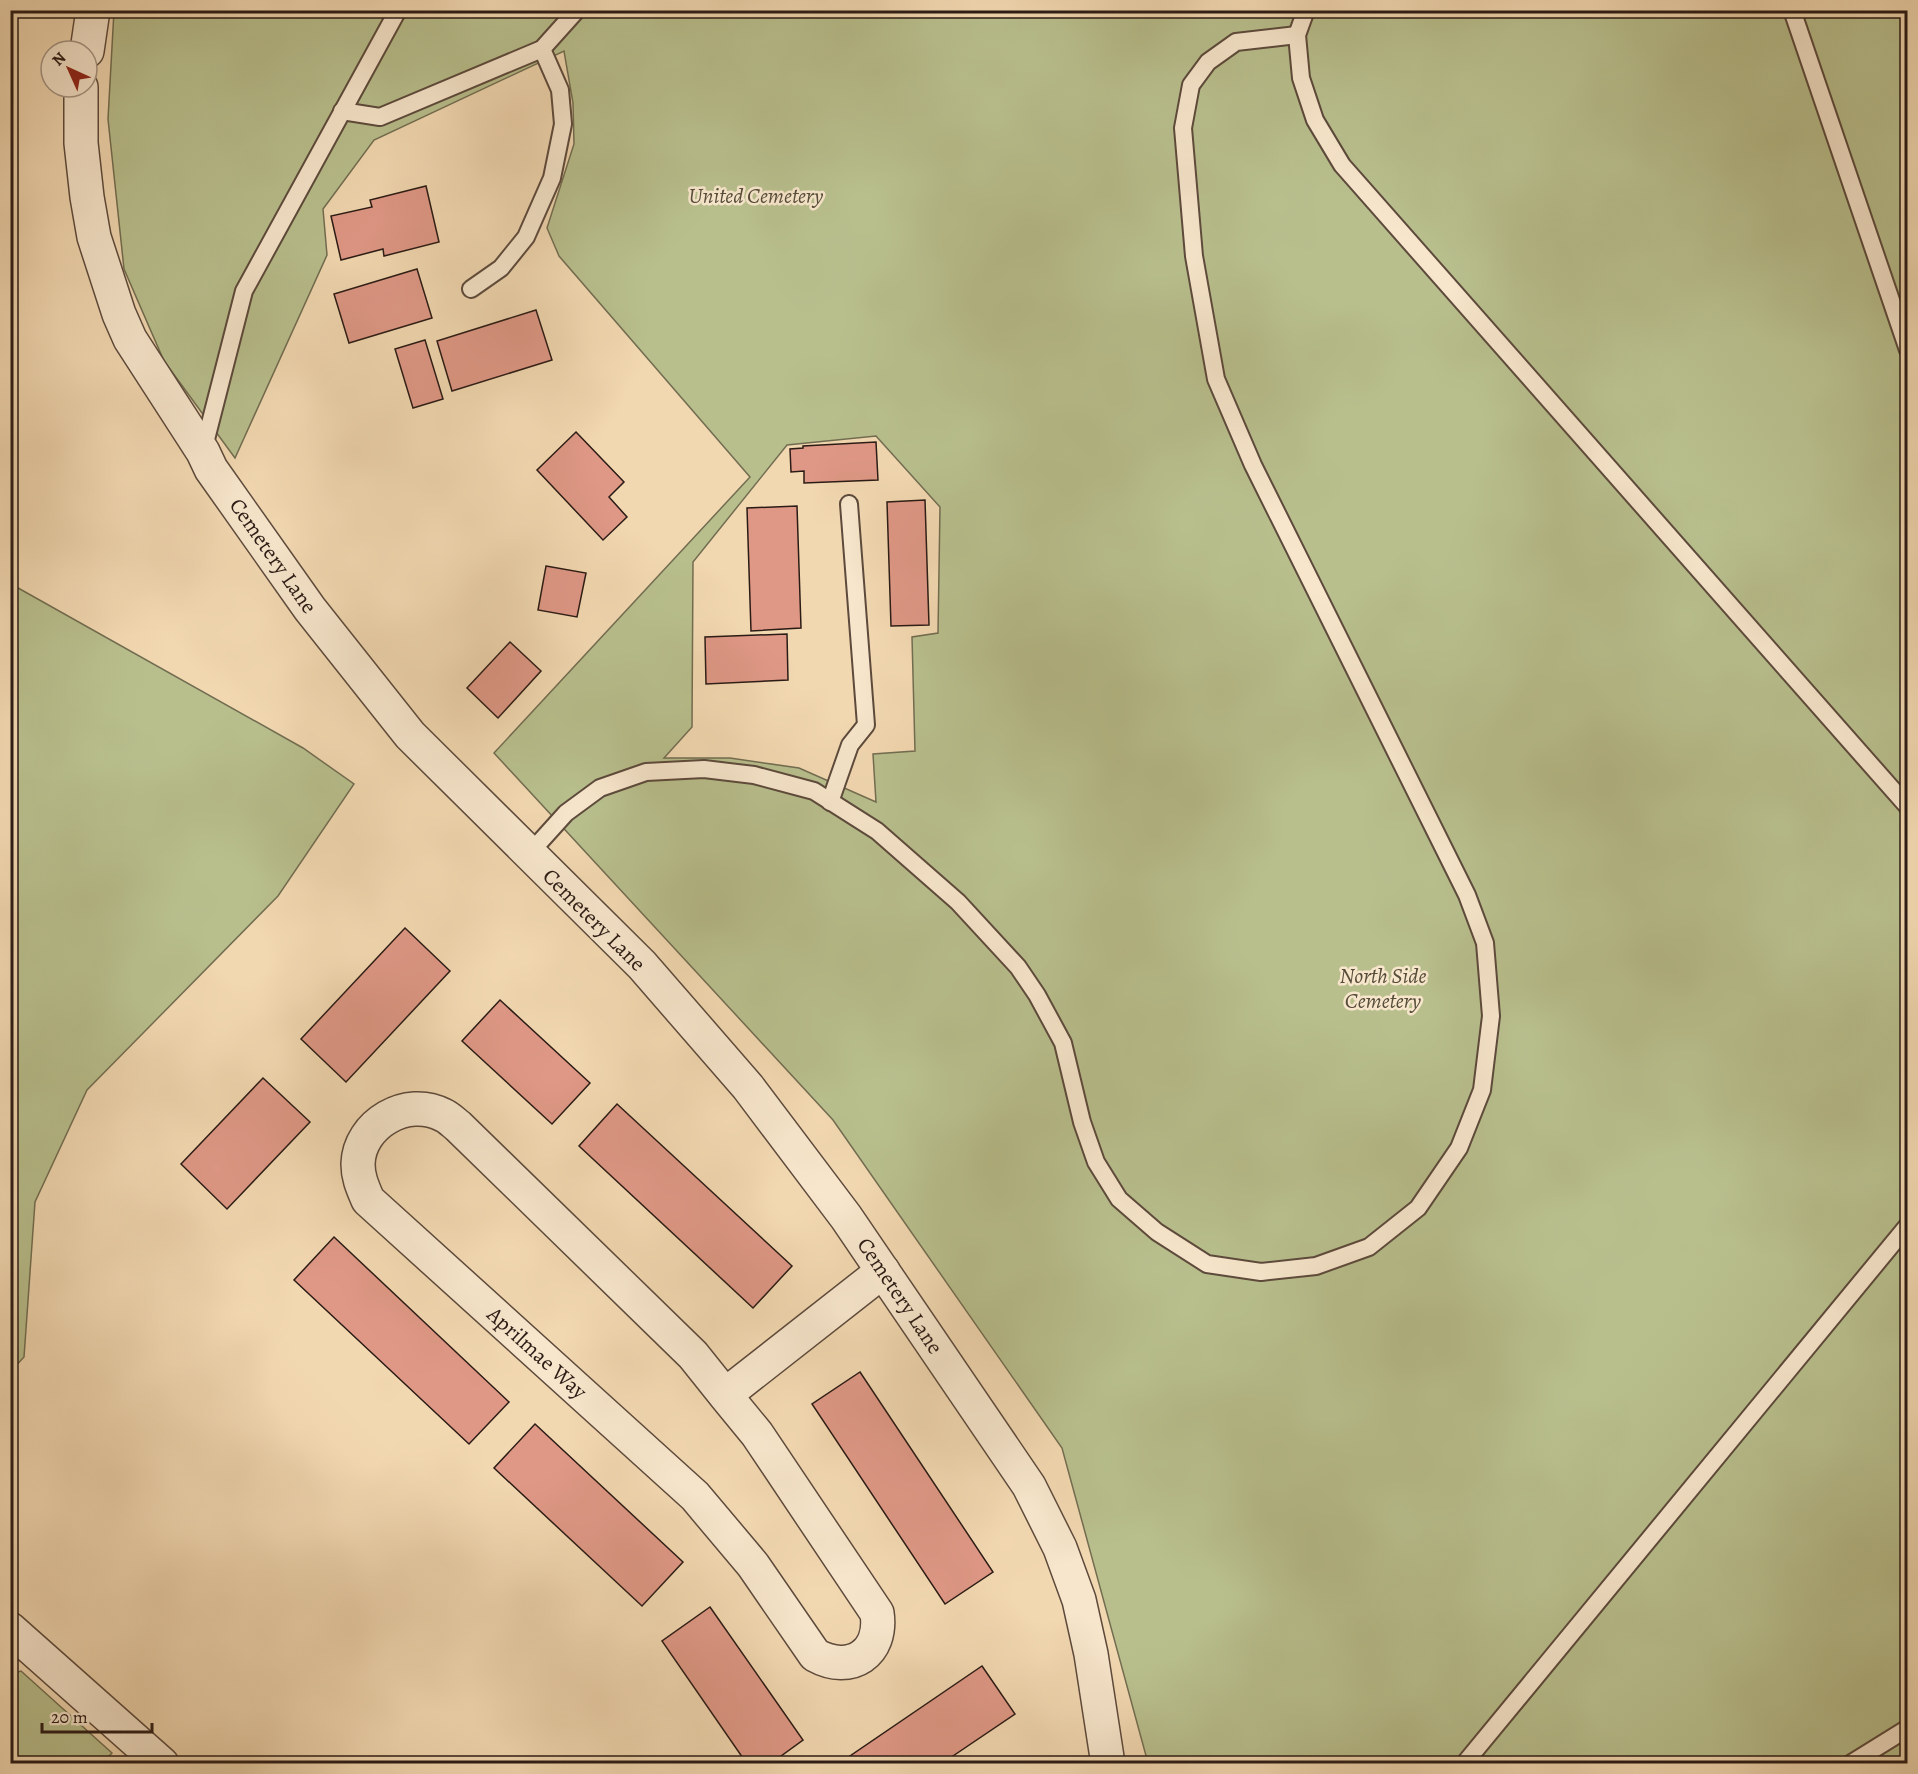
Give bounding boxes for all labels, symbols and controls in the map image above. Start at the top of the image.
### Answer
north arrow [39,39,99,99]
text: N [47,47,71,71]
park label: United Cemetery [689,181,824,211]
street label: Cemetery Lane [222,492,324,620]
street label: Cemetery Lane [536,862,652,978]
park label: North Side Cemetery [1340,961,1427,1016]
street label: Cemetery Lane [850,1232,950,1360]
street label: Aprilmae Way [480,1299,594,1406]
scale bar [42,1696,152,1734]
text: 20 m [51,1705,88,1729]

